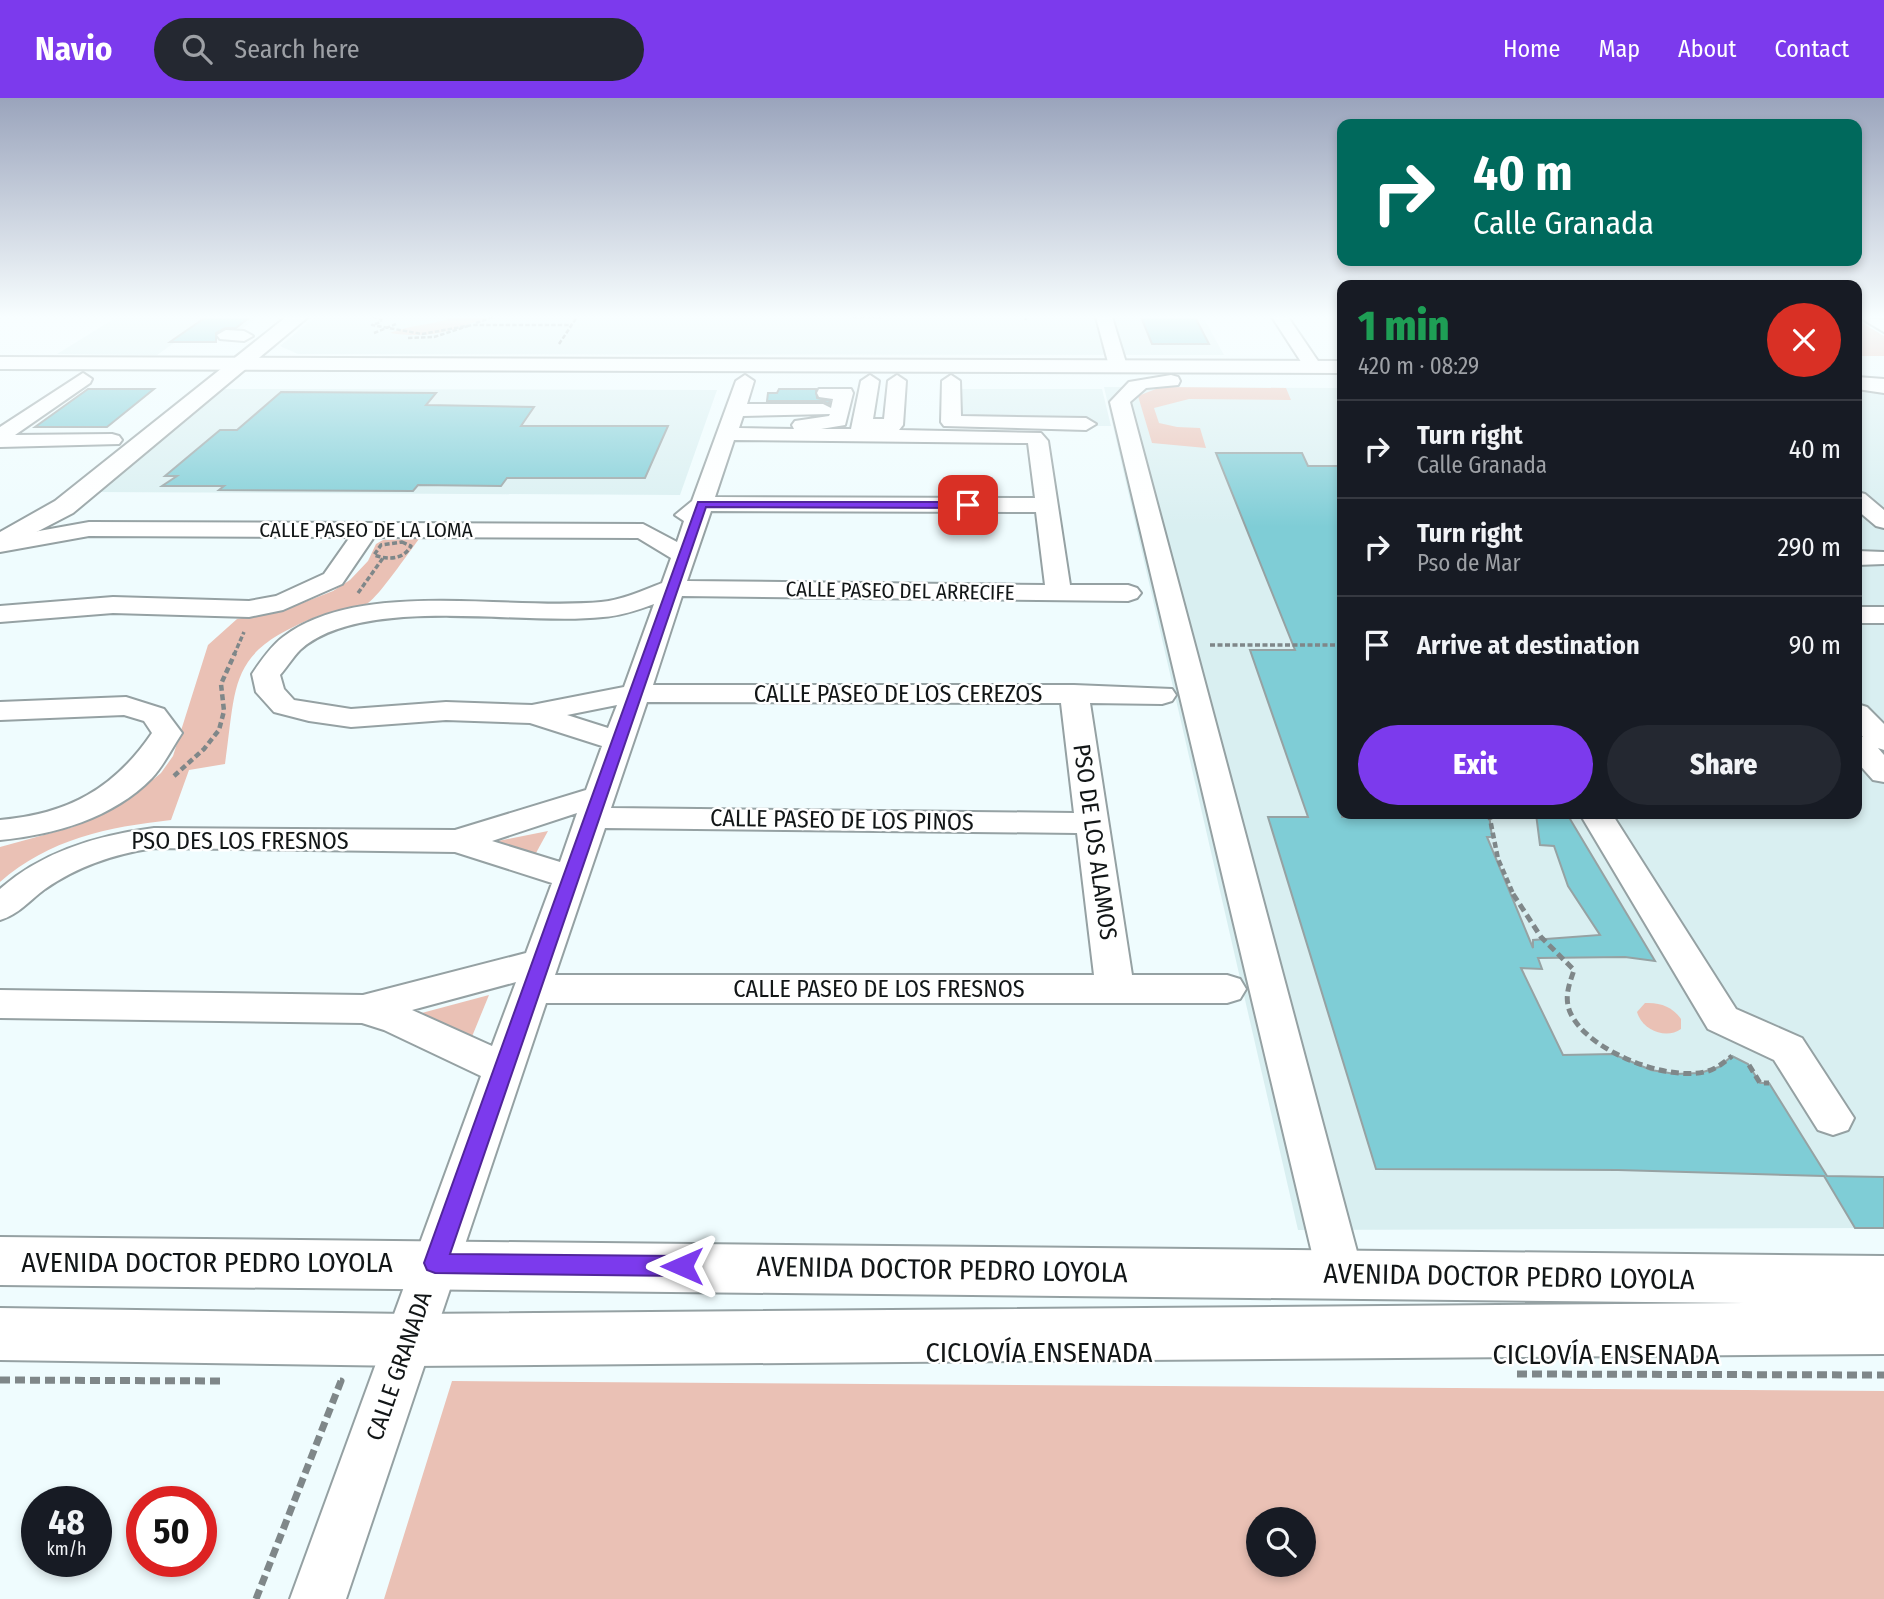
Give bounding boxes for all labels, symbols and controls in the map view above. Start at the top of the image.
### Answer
search box [154,18,644,81]
text: Navio [35,29,112,69]
icon: search [178,30,216,68]
text: Search here [234,34,360,65]
text: Home [1503,35,1560,63]
text: Map [1598,35,1640,63]
text: About [1678,35,1736,63]
text: Contact [1774,35,1849,63]
text: 40 m [1473,144,1573,203]
icon: right [1358,147,1449,238]
text: Calle Granada [1473,204,1654,242]
text: 1 min [1358,301,1449,351]
button: close [1767,303,1841,377]
text: 420 m · 08:29 [1358,352,1479,380]
text: Turn right [1417,420,1523,451]
icon: right [1358,430,1396,468]
text: 40 m [1789,434,1841,465]
text: Calle Granada [1417,451,1547,479]
pin [938,475,998,535]
icon: arrive [949,486,987,524]
street label: CALLE PASEO DE LA LOMA [259,517,473,543]
text: Turn right [1417,518,1523,549]
icon: right [1358,528,1396,566]
text: 290 m [1777,532,1841,563]
text: Pso de Mar [1417,549,1520,577]
street label: CALLE PASEO DEL ARRECIFE [785,576,1015,606]
icon: arrive [1358,626,1396,664]
text: Arrive at destination [1417,630,1640,661]
text: 90 m [1789,630,1841,661]
street label: CALLE PASEO DE LOS CEREZOS [754,680,1042,708]
button: Exit [1358,725,1593,805]
button: Share [1607,725,1841,805]
street label: PSO DE LOS ALAMOS [1067,742,1123,942]
street label: CALLE PASEO DE LOS PINOS [710,804,974,836]
street label: PSO DES LOS FRESNOS [131,827,349,855]
street label: CALLE PASEO DE LOS FRESNOS [733,975,1025,1003]
position arrow [645,1229,719,1303]
street label: AVENIDA DOCTOR PEDRO LOYOLA [21,1246,393,1279]
street label: AVENIDA DOCTOR PEDRO LOYOLA [756,1250,1128,1289]
street label: AVENIDA DOCTOR PEDRO LOYOLA [1323,1257,1695,1296]
street label: CALLE GRANADA [360,1287,438,1444]
street label: CICLOVÍA ENSENADA [926,1336,1153,1369]
street label: CICLOVÍA ENSENADA [1493,1338,1720,1371]
speed limit sign: 50 [126,1486,217,1577]
text: 48 [48,1501,85,1543]
map controls [1246,1507,1316,1577]
button: search [1246,1507,1316,1577]
text: km/h [46,1538,87,1560]

